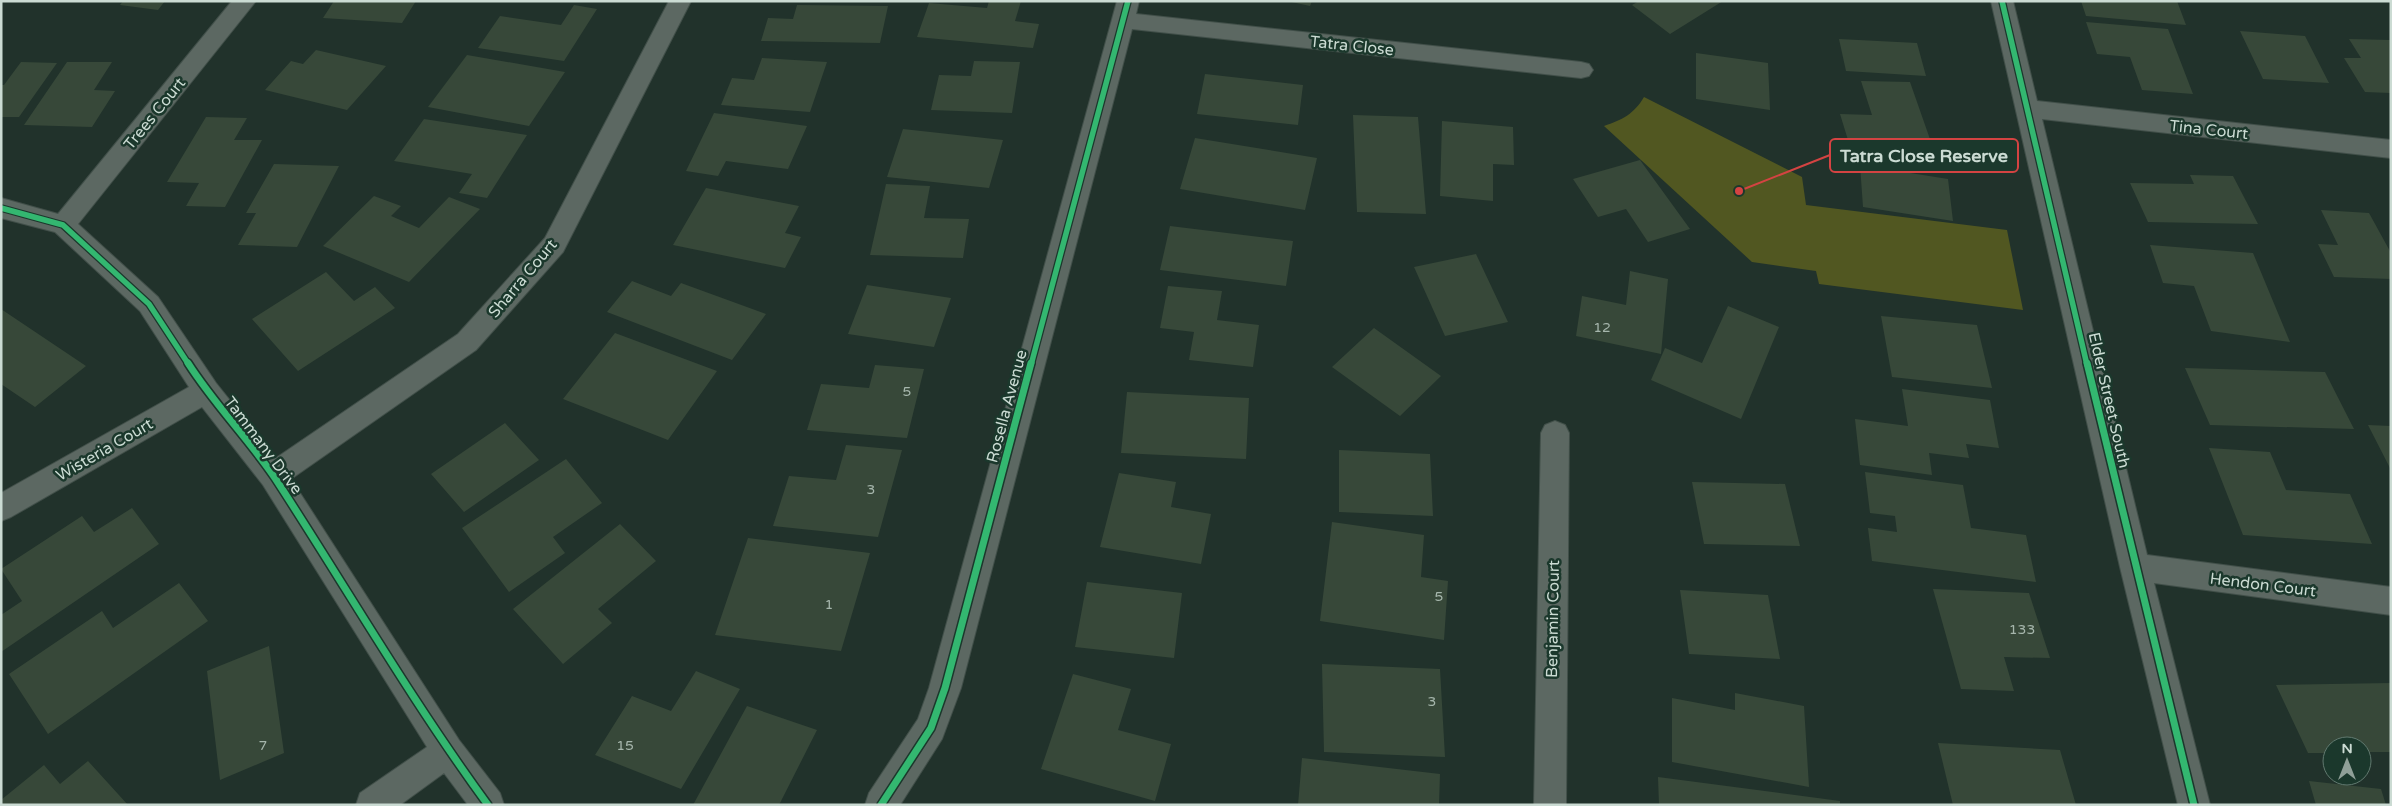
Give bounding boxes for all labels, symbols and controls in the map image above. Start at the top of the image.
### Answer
street label: Tatra Close [1309,32,1395,60]
street label: Trees Court [120,73,190,154]
street label: Tina Court [2169,116,2249,144]
callout: Tatra Close Reserve [1830,139,2018,172]
text: Tatra Close Reserve [1839,145,2008,167]
street label: Sharra Court [484,235,561,322]
house number: 12 [1593,319,1611,336]
street label: Elder Street South [2084,330,2134,470]
street label: Rosella Avenue [982,348,1032,465]
house number: 5 [903,383,911,400]
street label: Tammany Drive [220,393,307,499]
street label: Wisteria Court [53,414,156,486]
house number: 3 [867,481,875,498]
street label: Benjamin Court [1542,560,1564,678]
street label: Hendon Court [2209,569,2317,601]
house number: 5 [1435,588,1443,605]
house number: 1 [825,596,833,613]
house number: 133 [2009,621,2035,638]
house number: 3 [1428,693,1436,710]
north arrow [2322,736,2372,786]
house number: 7 [259,737,267,754]
house number: 15 [616,737,634,754]
text: N [2341,740,2353,757]

